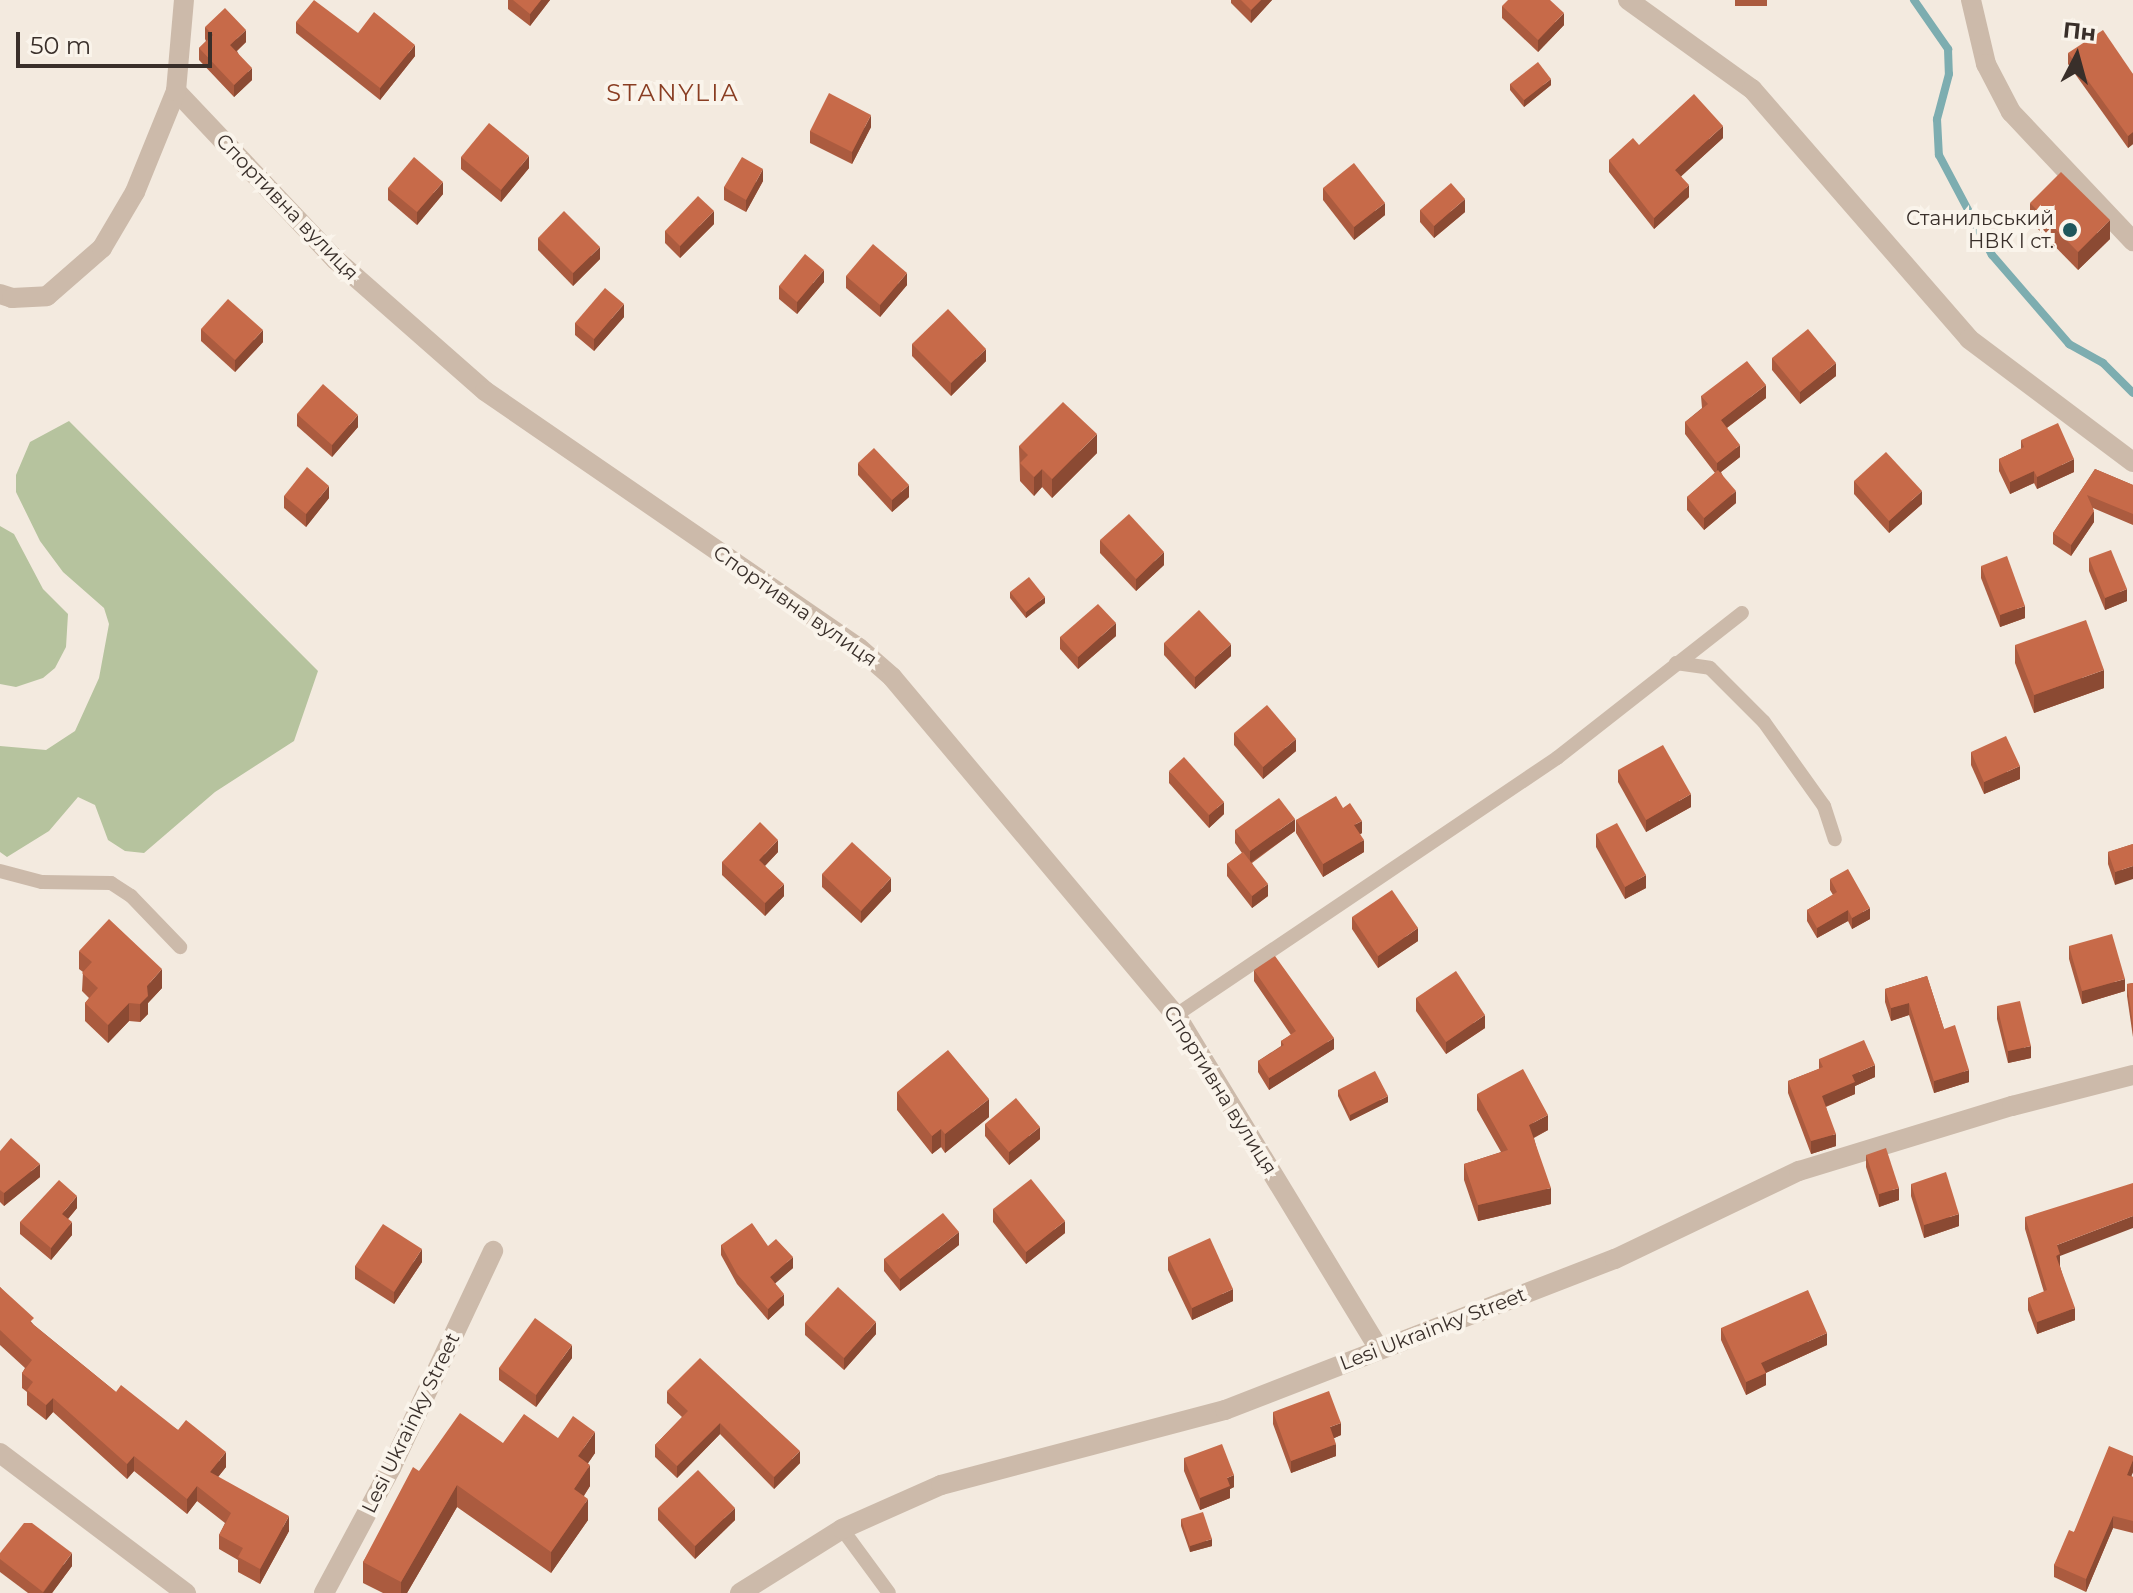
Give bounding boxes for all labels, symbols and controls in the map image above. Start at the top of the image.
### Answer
scale bar [20,16,216,66]
north arrow [2037,16,2117,96]
text: Пн [2062,16,2097,47]
text: 50 m [30,31,91,60]
district label: STANYLIA [606,79,740,107]
street label: Спортивна вулиця [211,129,363,285]
place label: Станильський НВК І ст. [1906,206,2054,253]
marker: Станильський НВК І ст. [2061,221,2079,239]
street label: Спортивна вулиця [708,540,882,672]
street label: Спортивна вулиця [1158,1001,1282,1179]
street label: Lesi Ukrainky Street [1336,1282,1530,1376]
street label: Lesi Ukrainky Street [357,1329,465,1517]

